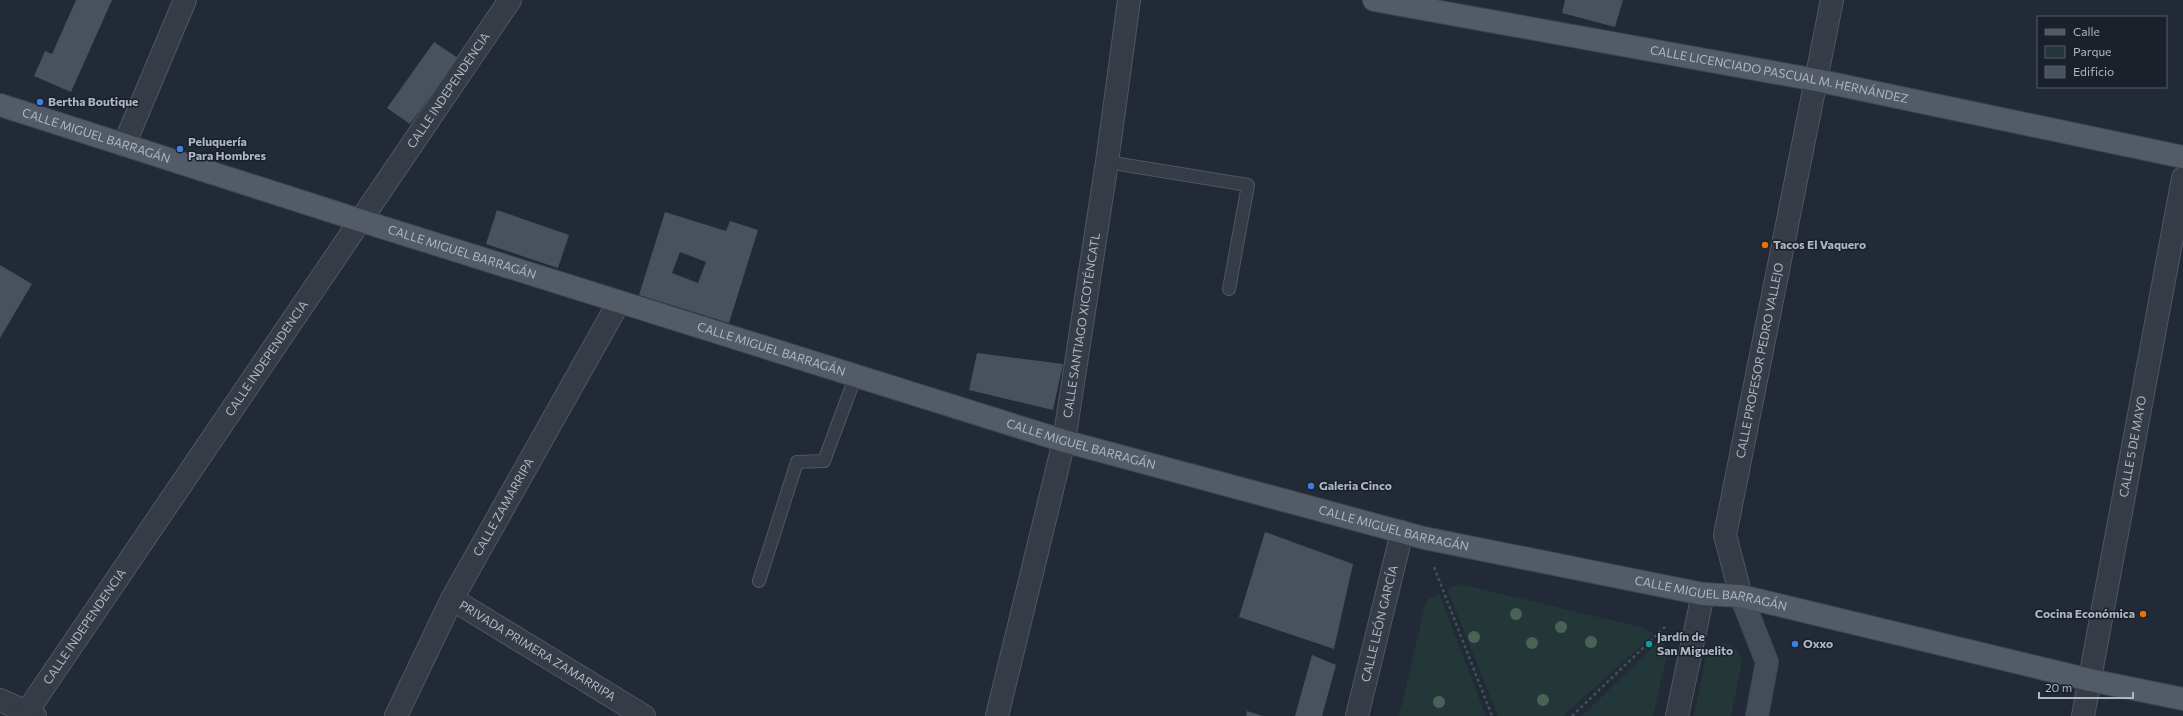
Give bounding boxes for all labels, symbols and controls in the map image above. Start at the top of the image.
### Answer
legend [2037,16,2167,88]
text: Calle [2073,24,2100,38]
street label: CALLE INDEPENDENCIA [404,29,492,150]
street label: CALLE LICENCIADO PASCUAL M. HERNÁNDEZ [1649,42,1910,105]
text: Parque [2073,44,2111,58]
text: Edificio [2073,64,2114,78]
place label: Bertha Boutique [48,94,138,108]
marker: Bertha Boutique [35,97,45,107]
street label: CALLE MIGUEL BARRAGÁN [21,105,172,165]
place label: Peluquería Para Hombres [188,134,266,162]
marker: Peluquería Para Hombres [175,144,185,154]
street label: CALLE MIGUEL BARRAGÁN [387,222,538,281]
street label: CALLE SANTIAGO XICOTÉNCATL [1060,232,1102,419]
place label: Tacos El Vaquero [1773,237,1866,251]
marker: Tacos El Vaquero [1760,240,1770,250]
street label: CALLE PROFESOR PEDRO VALLEJO [1732,261,1785,459]
street label: CALLE INDEPENDENCIA [222,298,310,418]
street label: CALLE MIGUEL BARRAGÁN [696,319,847,378]
street label: CALLE 5 DE MAYO [2116,394,2148,498]
street label: CALLE MIGUEL BARRAGÁN [1005,415,1157,471]
street label: CALLE ZAMARRIPA [470,455,536,558]
place label: Galeria Cinco [1319,478,1392,492]
marker: Galeria Cinco [1306,481,1316,491]
street label: CALLE MIGUEL BARRAGÁN [1317,502,1470,553]
street label: CALLE LEÓN GARCÍA [1358,564,1400,683]
street label: CALLE INDEPENDENCIA [40,566,128,687]
street label: CALLE MIGUEL BARRAGÁN [1634,572,1789,613]
street label: PRIVADA PRIMERA ZAMARRIPA [457,597,619,703]
place label: Cocina Económica [2035,606,2135,620]
marker: Cocina Económica [2138,609,2148,619]
place label: Jardín de San Miguelito [1657,629,1733,657]
place label: Oxxo [1803,636,1833,650]
marker: Jardín de San Miguelito [1644,639,1654,649]
marker: Oxxo [1790,639,1800,649]
scale bar [2039,674,2133,700]
text: 20 m [2045,680,2072,694]

